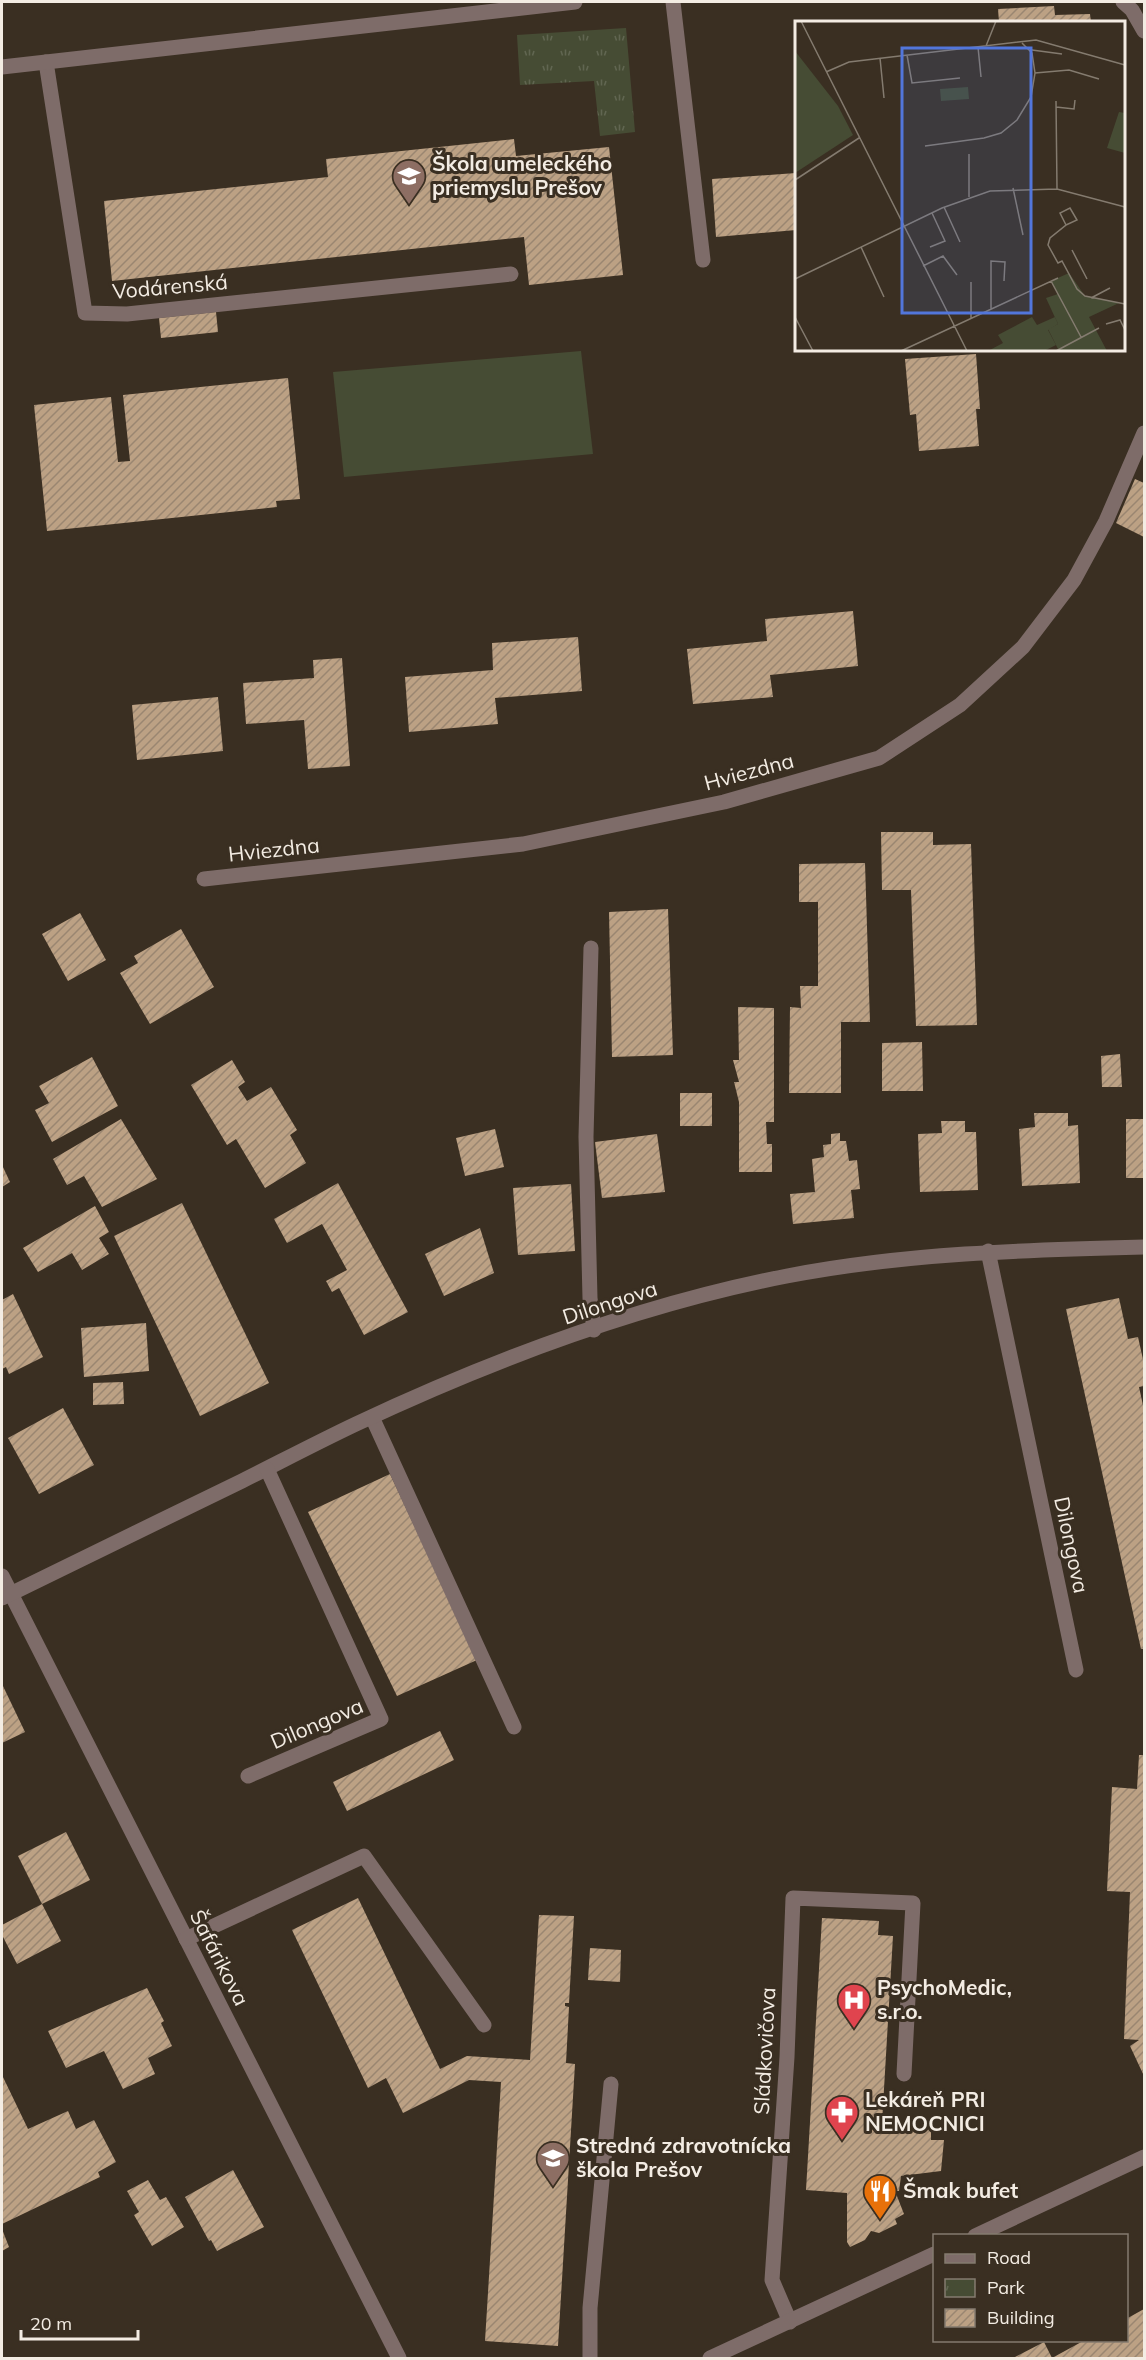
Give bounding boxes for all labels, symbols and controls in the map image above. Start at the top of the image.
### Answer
inset map [795,21,1125,351]
place label: Škola umeleckého priemyslu Prešov [432,150,612,200]
school or university icon: Škola umeleckého priemyslu Prešov [391,158,427,205]
street label: Vodárenská [111,268,229,304]
street label: Hviezdna [701,747,796,795]
street label: Hviezdna [227,831,321,867]
street label: Dilongova [559,1275,660,1330]
street label: Dilongova [1049,1494,1095,1595]
street label: Dilongova [266,1692,367,1754]
street label: Šafárikova [185,1905,255,2010]
place label: PsychoMedic, s.r.o. [877,1974,1012,2024]
hospital icon: PsychoMedic, s.r.o. [836,1982,872,2029]
street label: Sládkovičova [748,1987,780,2115]
place label: Lekáreň PRI NEMOCNICI [865,2086,985,2136]
pharmacy icon: Lekáreň PRI NEMOCNICI [824,2094,860,2141]
place label: Stredná zdravotnícka škola Prešov [576,2132,791,2182]
school or university icon: Stredná zdravotnícka škola Prešov [535,2140,571,2187]
restaurant icon: Šmak bufet [862,2173,898,2220]
place label: Šmak bufet [903,2177,1018,2203]
legend [933,2234,1128,2342]
text: Road [987,2246,1031,2269]
text: Park [987,2276,1026,2299]
scale bar [21,2303,138,2341]
text: Building [987,2306,1055,2329]
text: 20 m [30,2312,72,2335]

